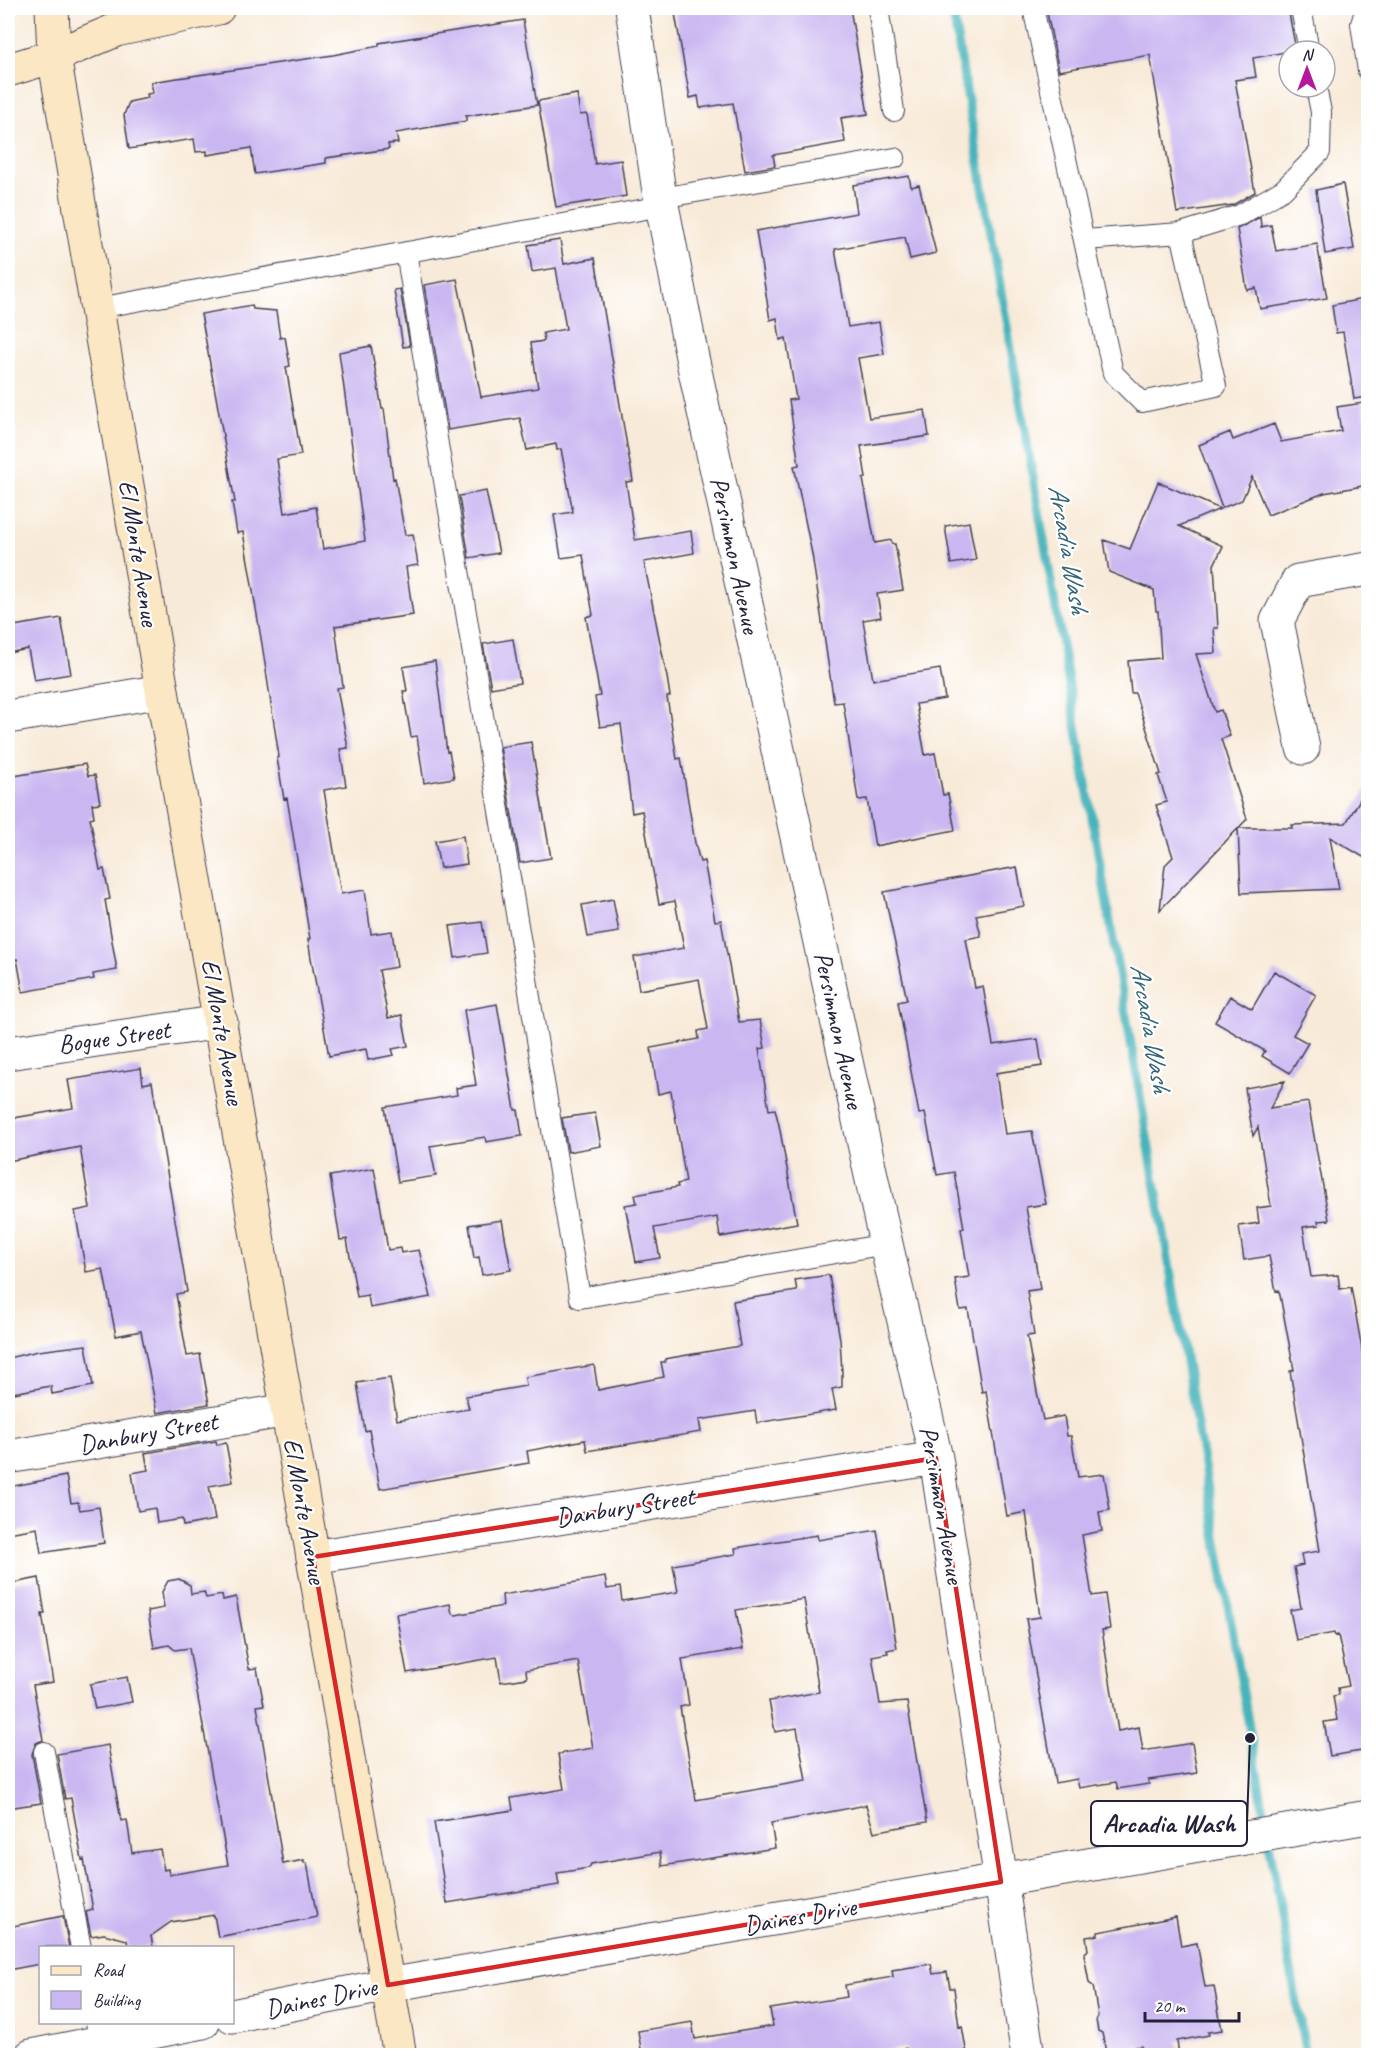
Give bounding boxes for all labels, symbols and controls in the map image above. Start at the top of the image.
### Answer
north arrow [1277,39,1337,99]
text: N [1302,45,1315,65]
street label: Persimmon Avenue [702,474,768,638]
street label: El Monte Avenue [111,478,167,630]
water label: Arcadia Wash [1041,482,1097,618]
street label: Persimmon Avenue [806,949,872,1113]
street label: El Monte Avenue [194,957,252,1109]
water label: Arcadia Wash [1123,961,1179,1097]
street label: Bogue Street [56,1013,174,1061]
street label: Danbury Street [76,1404,222,1461]
street label: Persimmon Avenue [912,1424,972,1588]
street label: El Monte Avenue [276,1436,334,1588]
street label: Danbury Street [553,1479,699,1534]
callout: Arcadia Wash [1091,1801,1247,1846]
text: Arcadia Wash [1103,1806,1237,1840]
street label: Daines Drive [741,1890,860,1942]
legend [39,1946,234,2024]
text: Road [93,1959,126,1981]
street label: Daines Drive [262,1970,381,2026]
scale bar [1145,1985,1240,2023]
text: Building [93,1989,142,2011]
text: 20 m [1154,1995,1187,2017]

